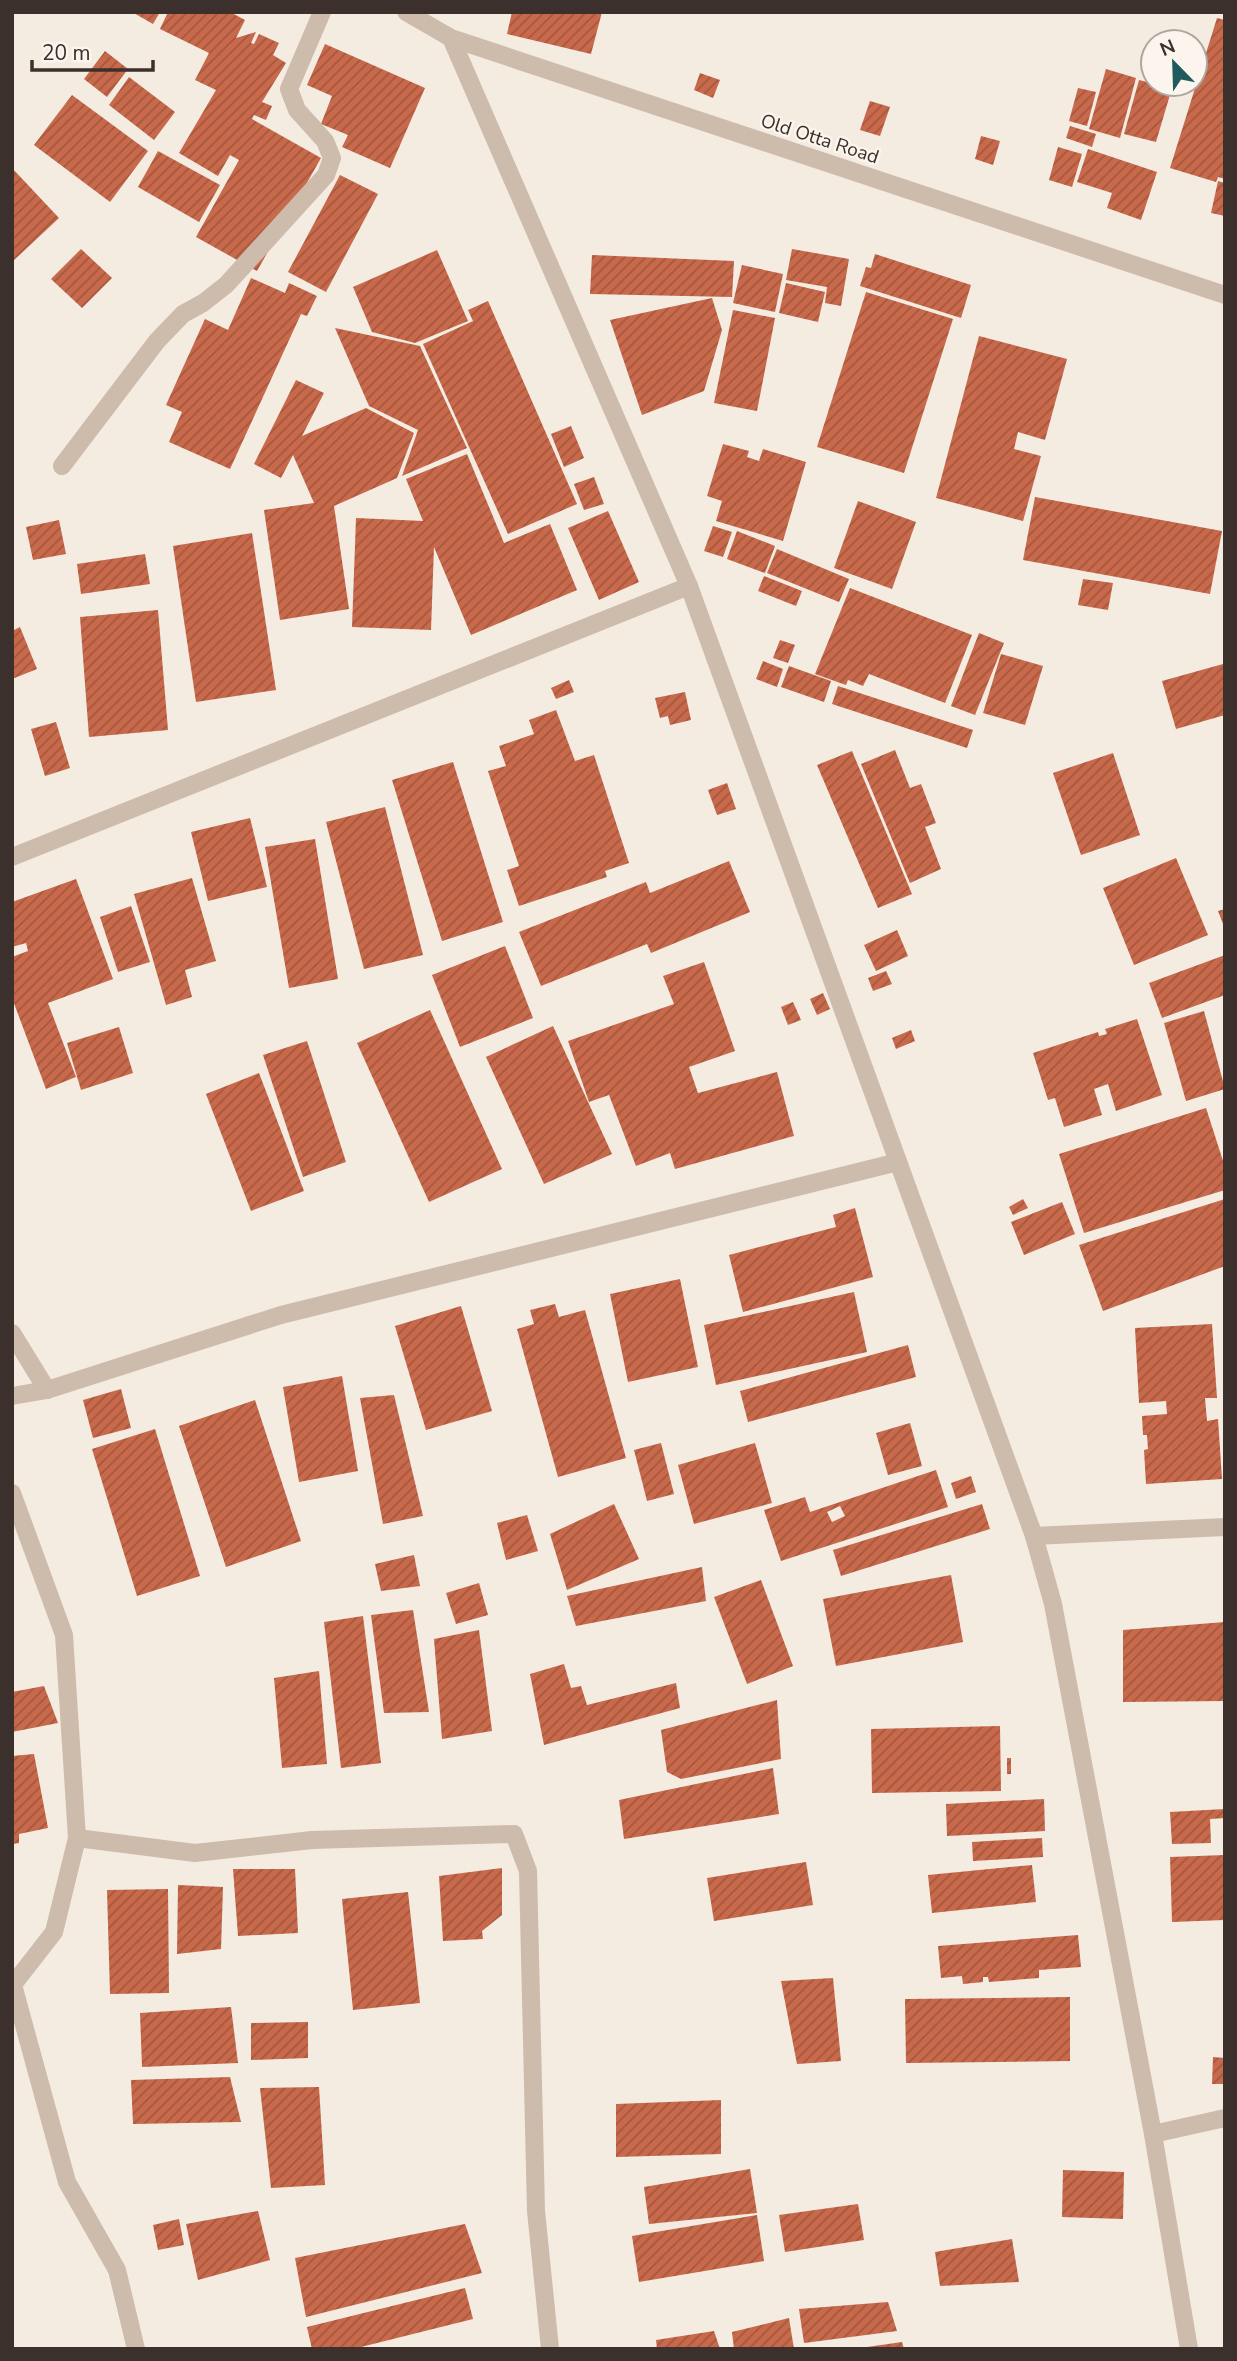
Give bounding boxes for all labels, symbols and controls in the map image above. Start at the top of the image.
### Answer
scale bar [32,28,152,72]
north arrow [1139,28,1209,98]
text: N [1156,34,1179,63]
text: 20 m [42,39,91,67]
street label: Old Otta Road [757,108,882,170]

